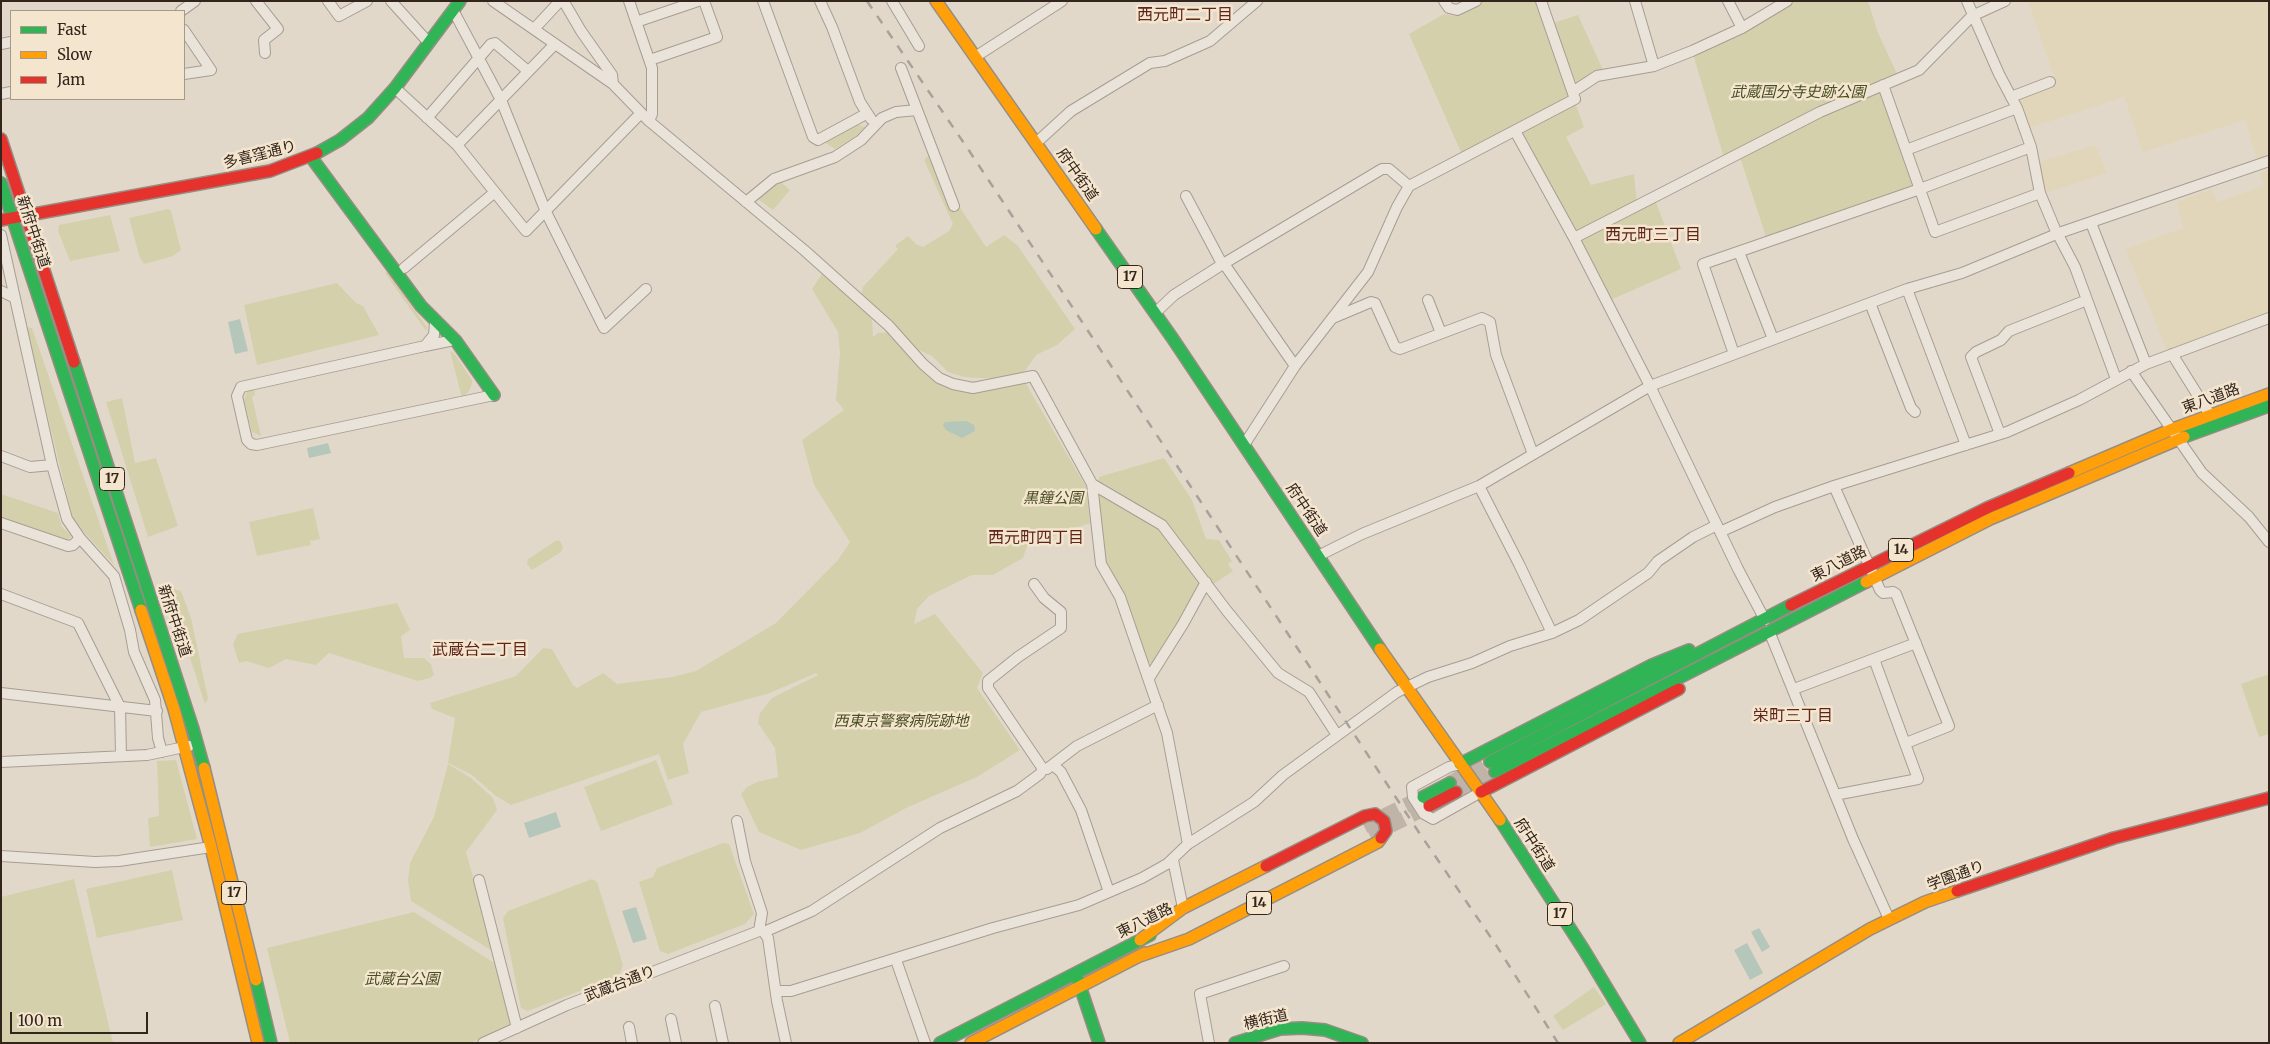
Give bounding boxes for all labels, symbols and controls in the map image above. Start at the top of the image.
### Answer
district label: 西元町二丁目 [1137,5,1233,25]
legend [10,10,185,100]
text: Fast [57,20,87,39]
text: Slow [57,45,92,64]
text: Jam [57,70,85,89]
park label: 武蔵国分寺史跡公園 [1731,84,1865,102]
street label: 多喜窪通り [221,137,299,173]
street label: 府中街道 [1052,145,1102,205]
street label: 新府中街道 [13,194,53,270]
district label: 西元町三丁目 [1605,225,1701,245]
road number: 17 [1118,266,1142,288]
street label: 東八道路 [2180,380,2242,418]
road number: 17 [100,468,124,490]
street label: 府中街道 [1282,480,1330,540]
park label: 黒鐘公園 [1023,490,1083,508]
district label: 西元町四丁目 [988,528,1084,548]
road number: 14 [1888,538,1914,562]
street label: 東八道路 [1808,542,1870,586]
street label: 新府中街道 [154,583,194,659]
district label: 武蔵台二丁目 [432,640,528,660]
district label: 栄町三丁目 [1753,706,1833,726]
park label: 西東京警察病院跡地 [834,713,968,731]
street label: 府中街道 [1510,815,1558,875]
street label: 学園通り [1925,857,1987,895]
road number: 17 [222,881,246,904]
road number: 14 [1246,891,1272,914]
street label: 東八道路 [1114,900,1176,942]
road number: 17 [1548,902,1572,926]
street label: 武蔵台通り [582,962,658,1006]
park label: 武蔵台公園 [365,971,439,989]
scale bar [12,1002,150,1034]
street label: 横街道 [1242,1006,1290,1034]
text: 100 m [18,1011,62,1030]

